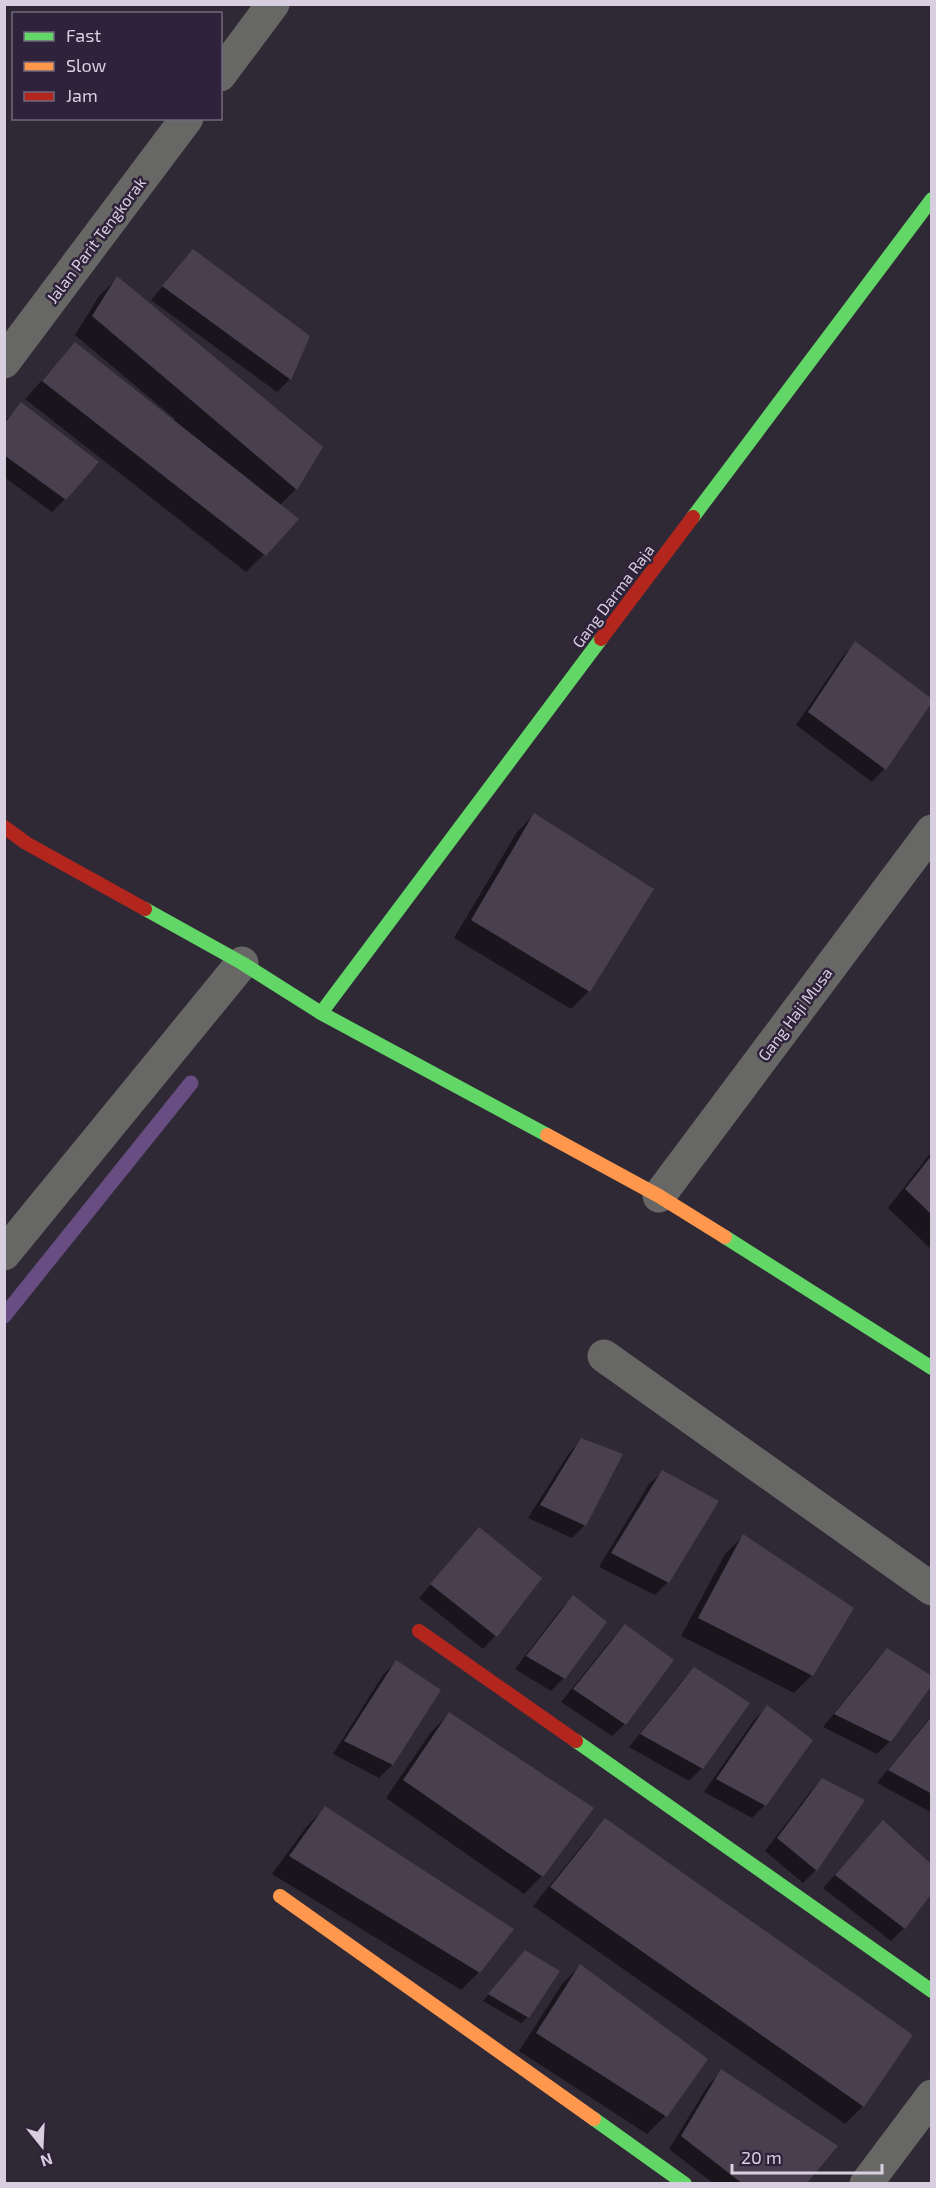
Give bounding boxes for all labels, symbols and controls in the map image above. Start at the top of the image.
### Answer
legend [12,12,222,120]
text: Fast [66,24,101,46]
text: Slow [66,54,107,76]
text: Jam [66,84,98,106]
street label: Jalan Parit Tengkorak [42,173,149,307]
street label: Gang Darma Raja [568,540,658,652]
street label: Gang Haji Musa [753,963,837,1065]
north arrow [12,2116,72,2176]
scale bar [732,2137,882,2175]
text: 20 m [741,2146,782,2168]
text: N [38,2150,55,2172]

